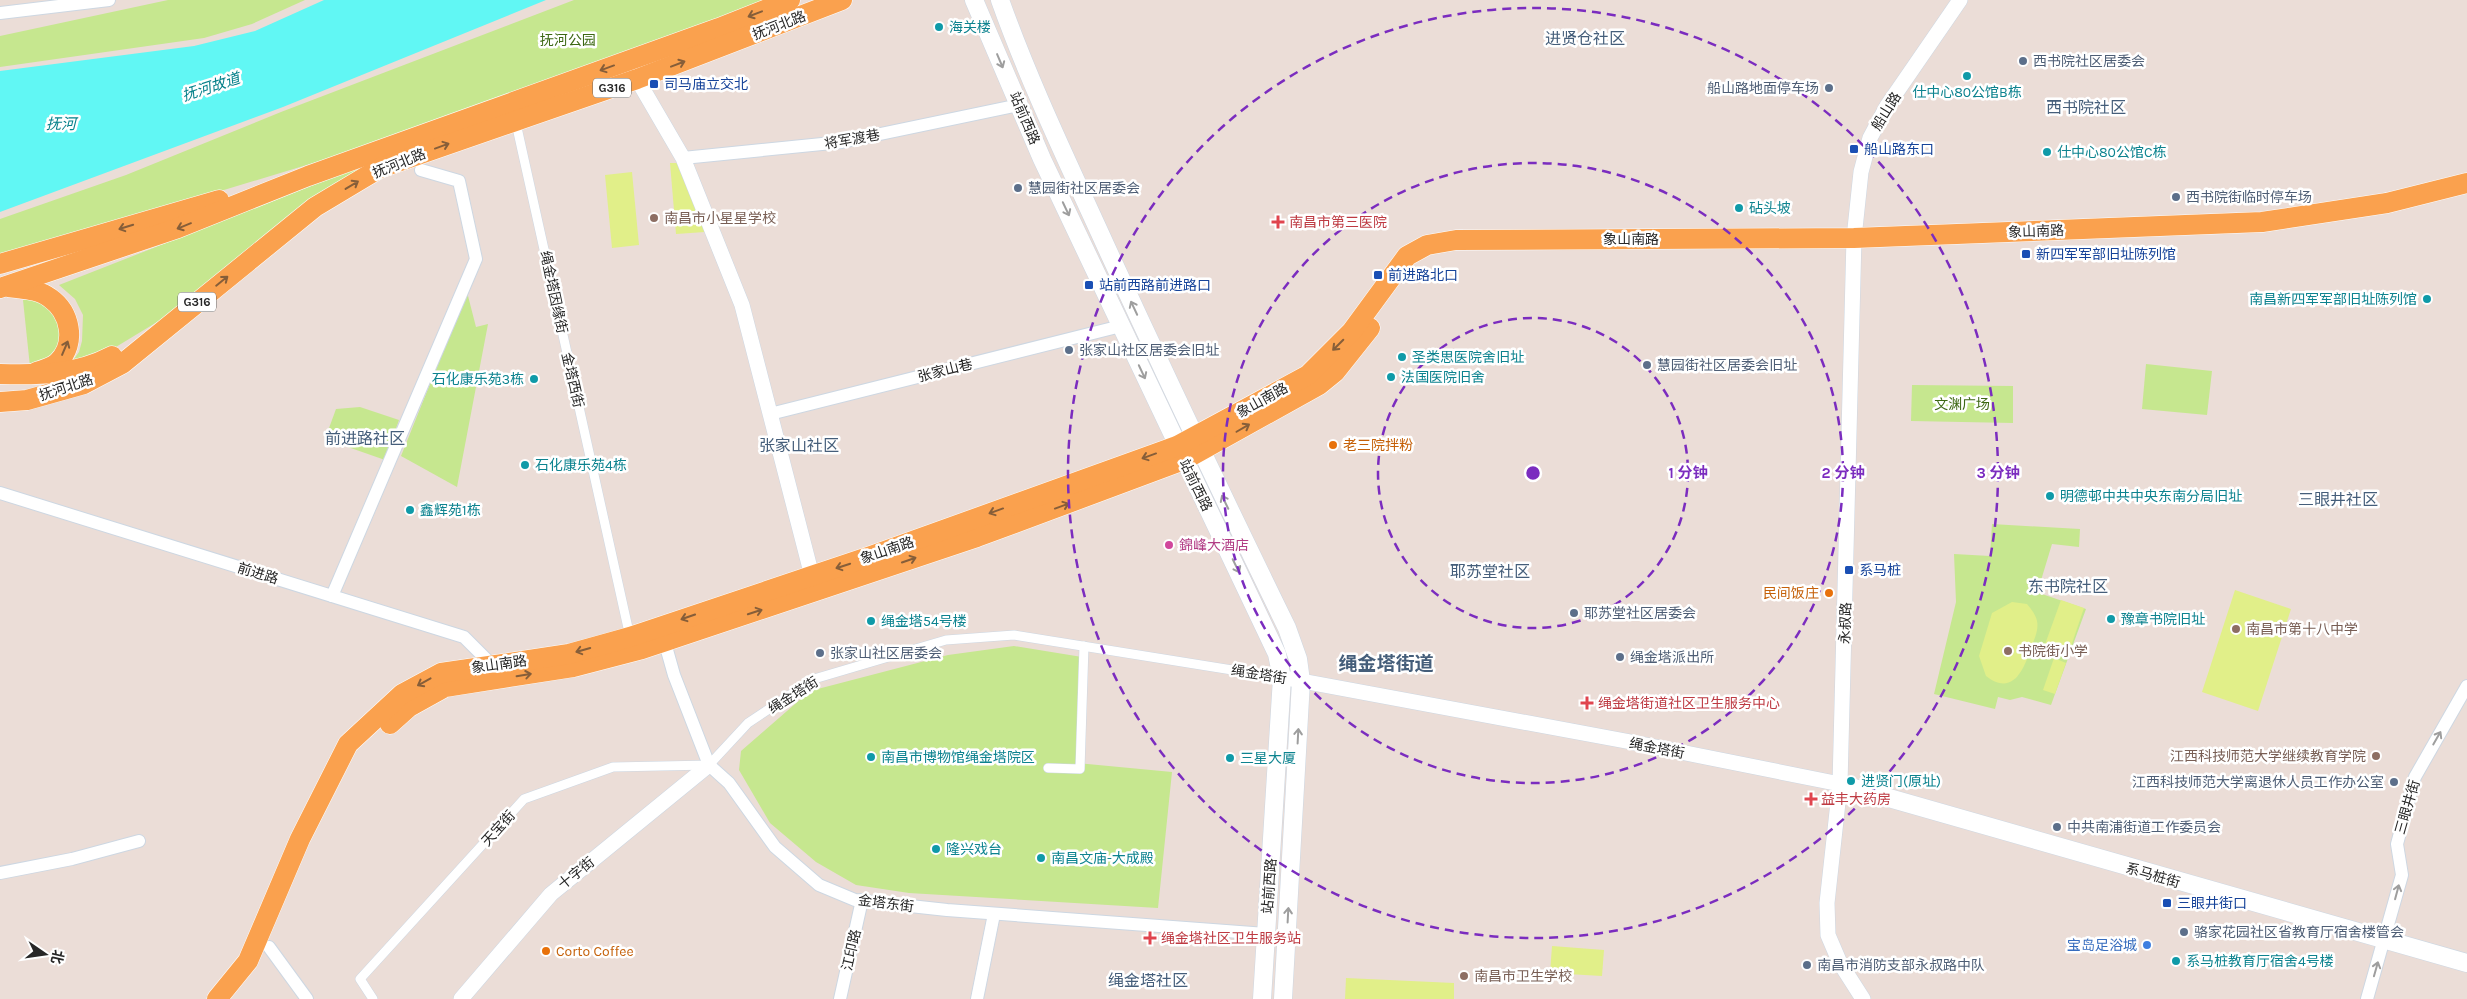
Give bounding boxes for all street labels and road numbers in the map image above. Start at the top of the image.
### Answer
street label: 抚河北路 [750,7,808,43]
road number: G316 [593,78,631,98]
street label: 站前西路 [1006,89,1043,147]
street label: 船山路 [1868,89,1905,134]
street label: 将军渡巷 [823,126,881,153]
street label: 抚河北路 [370,145,428,182]
street label: 象山南路 [2008,222,2064,241]
street label: 象山南路 [1603,231,1659,248]
street label: 绳金塔因缘街 [536,249,571,335]
road number: G316 [178,292,216,312]
street label: 金塔西街 [558,351,587,409]
street label: 张家山巷 [916,355,974,386]
street label: 抚河北路 [37,371,95,404]
street label: 象山南路 [1234,379,1291,421]
street label: 站前西路 [1176,456,1215,514]
street label: 象山南路 [858,533,916,568]
street label: 前进路 [235,559,280,588]
street label: 永叔路 [1836,602,1855,644]
street label: 象山南路 [470,652,528,677]
street label: 绳金塔街 [1230,662,1288,687]
street label: 绳金塔街 [765,673,822,717]
street label: 绳金塔街 [1628,735,1686,762]
street label: 三眼井街 [2392,778,2423,836]
street label: 天宝街 [478,807,519,850]
street label: 十字街 [555,854,598,893]
street label: 站前西路 [1259,858,1280,915]
street label: 系马桩街 [2124,860,2182,891]
street label: 金塔东街 [857,892,915,915]
street label: 江印路 [838,928,864,972]

